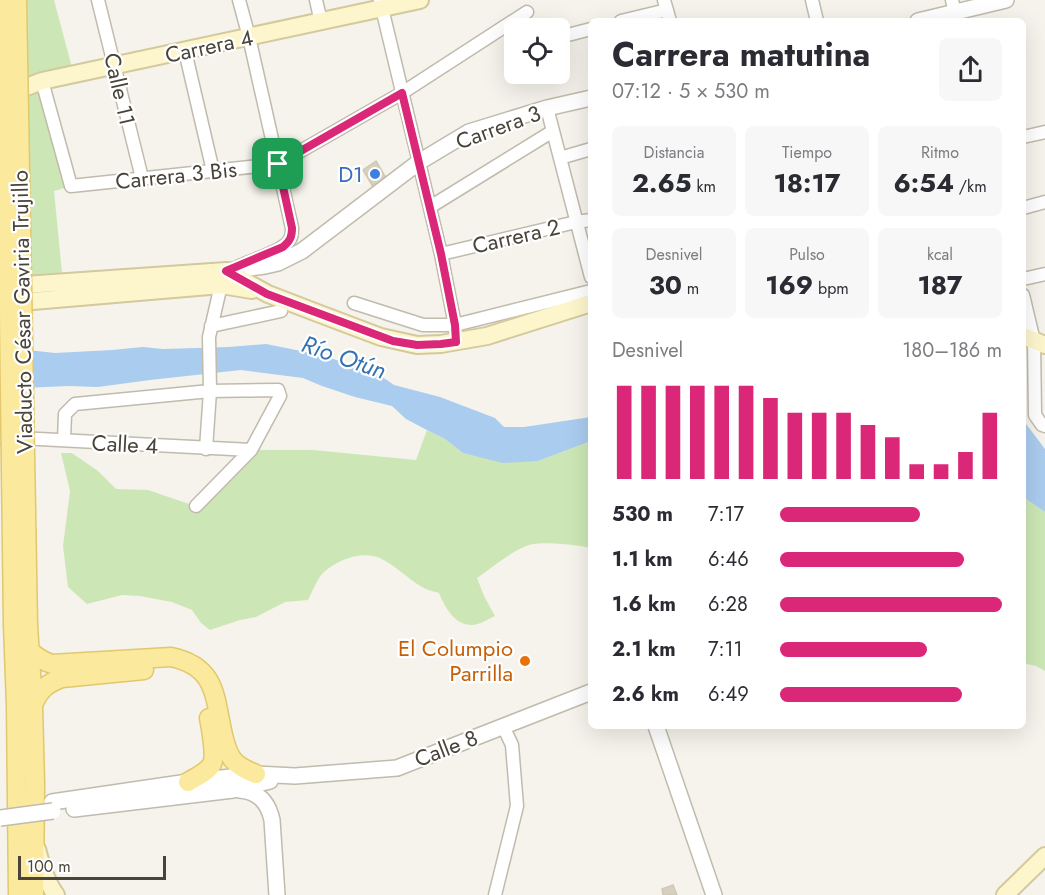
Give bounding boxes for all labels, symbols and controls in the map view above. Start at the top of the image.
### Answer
map controls [504,18,570,84]
button: locate [504,18,570,84]
street label: Carrera 4 [162,21,256,71]
text: Carrera matutina [612,31,870,78]
button: share [939,38,1002,101]
street label: Calle 11 [96,50,144,128]
text: 07:12 · 5 × 530 m [612,77,770,106]
street label: Carrera 3 [451,97,545,157]
pin [252,138,303,189]
text: Distancia [644,141,704,164]
text: Tiempo [782,141,832,164]
text: Ritmo [921,141,959,164]
icon: arrive [261,147,294,180]
street label: Carrera 3 Bis [114,153,238,197]
place label: D1 [338,158,363,190]
text: 2.65 [632,164,692,202]
text: 18:17 [774,164,840,202]
text: 6:54 [893,164,954,202]
marker: D1 [368,167,382,181]
street label: Viaducto César Gaviria Trujillo [4,170,40,454]
text: km [692,175,716,198]
text: /km [954,175,987,198]
street label: Carrera 2 [469,210,563,262]
text: Desnivel [646,243,702,266]
text: Pulso [789,243,825,266]
text: kcal [927,243,953,266]
text: 30 [649,266,682,304]
text: 169 [765,266,813,304]
text: 187 [918,266,962,304]
text: m [682,277,699,300]
text: bpm [813,277,849,300]
water label: Río Otún [297,326,391,388]
text: Desnivel [612,336,683,365]
text: 180–186 m [902,336,1002,365]
street label: Calle 4 [91,426,159,462]
text: 530 m [612,500,673,529]
text: 7:17 [708,500,744,529]
text: 1.1 km [612,545,673,574]
text: 6:46 [708,545,749,574]
text: 1.6 km [612,590,676,619]
text: 6:28 [708,590,748,619]
place label: El Columpio Parrilla [398,632,513,689]
text: 2.1 km [612,635,676,664]
text: 7:11 [708,635,743,664]
marker: El Columpio Parrilla [518,654,532,668]
text: 2.6 km [612,680,679,709]
text: 6:49 [708,680,749,709]
street label: Calle 8 [410,721,482,775]
scale bar [18,853,166,880]
text: 100 m [27,855,71,878]

